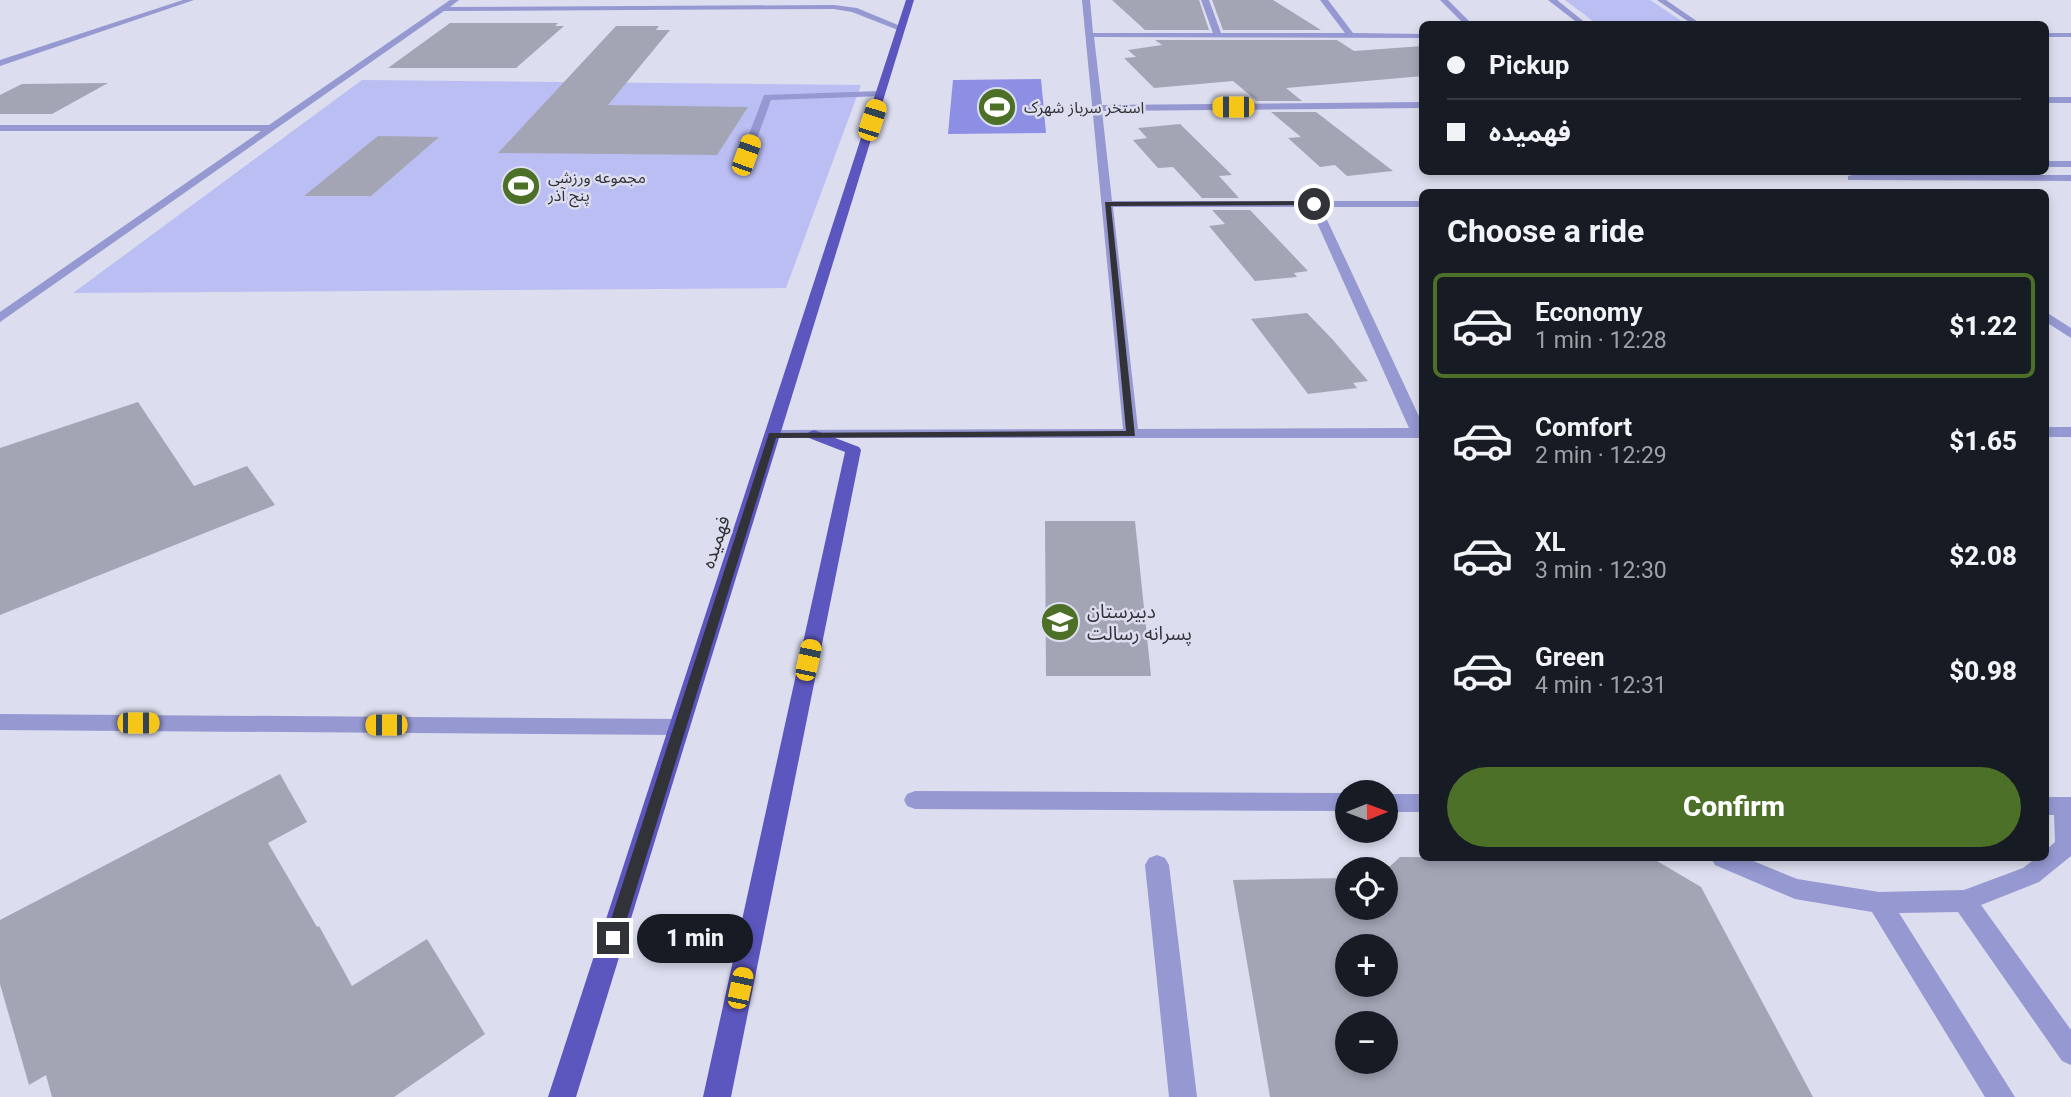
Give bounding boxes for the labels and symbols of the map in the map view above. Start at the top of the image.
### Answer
sports icon: استخر سرباز شهرک [976,86,1018,128]
car [856,97,889,143]
car [1213,97,1255,118]
place label: استخر سرباز شهرک [1024,98,1144,117]
car [729,132,764,178]
sports icon: مجموعه ورزشی پنج آذر [500,165,542,207]
place label: مجموعه ورزشی پنج آذر [547,168,646,208]
route start [1298,188,1330,220]
street label: فهمیده [696,513,735,571]
place label: دبیرستان پسرانه رسالت [1087,600,1192,646]
school or university icon: دبیرستان پسرانه رسالت [1039,601,1081,643]
car [794,637,823,683]
car [118,713,160,734]
car [366,715,408,736]
north arrow [1335,780,1398,844]
callout: 1 min [638,914,753,962]
route end [597,922,629,954]
car [726,965,755,1011]

